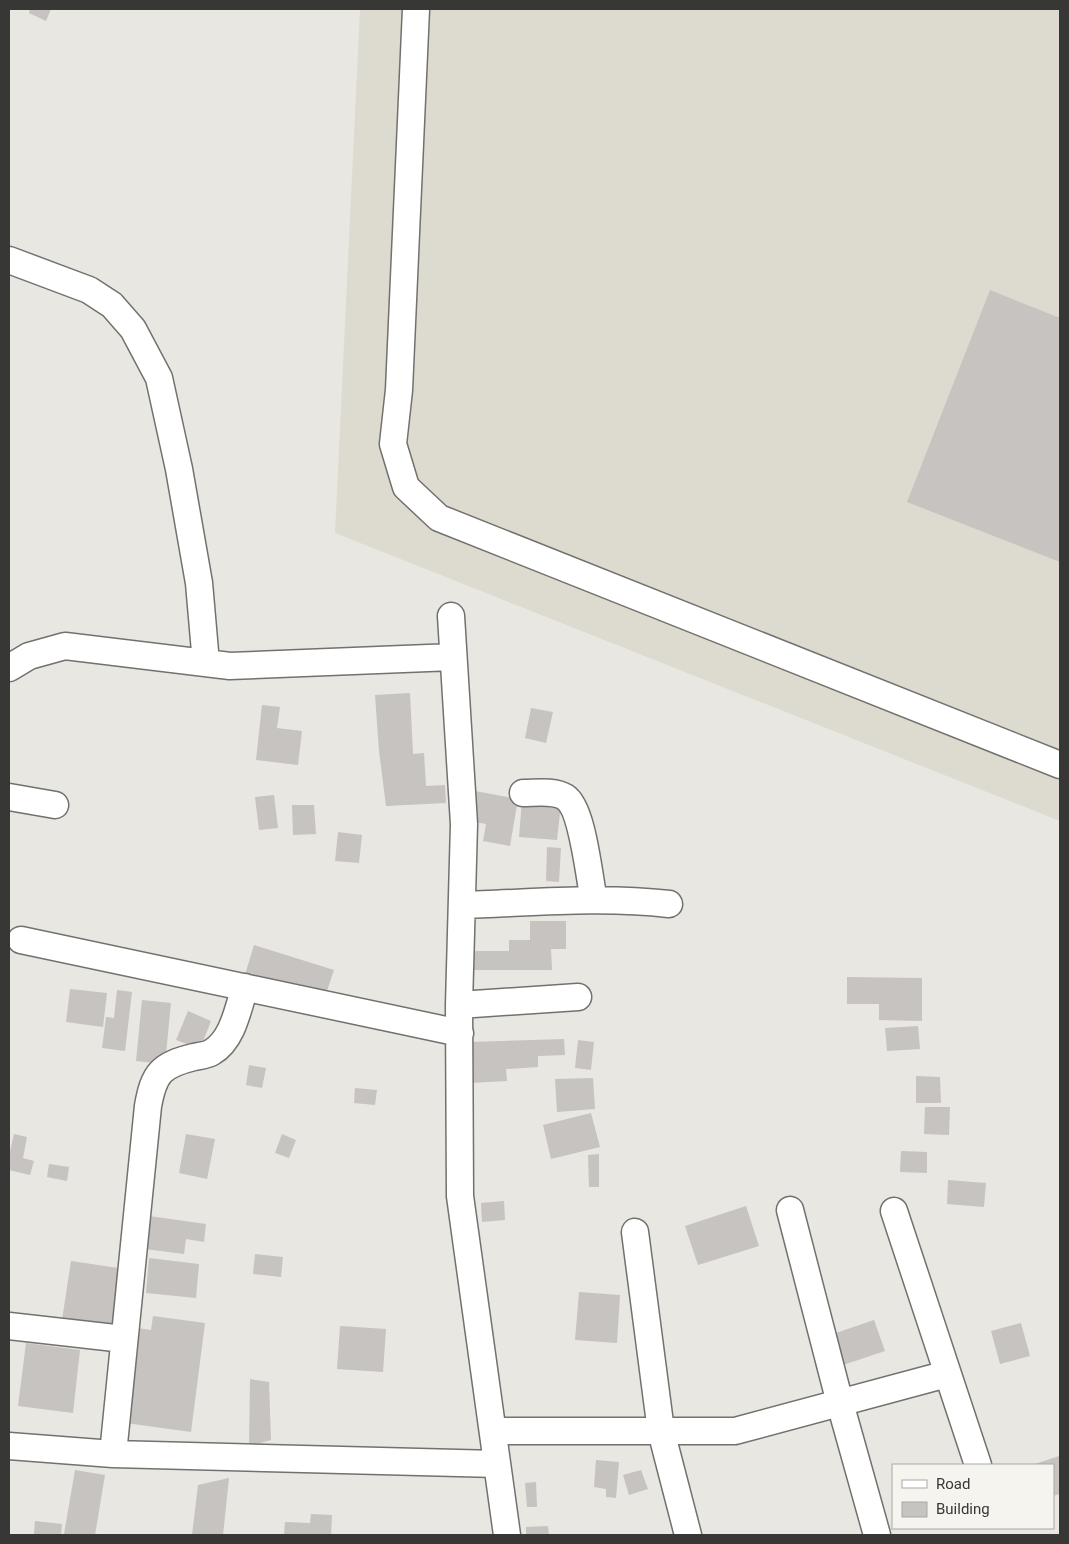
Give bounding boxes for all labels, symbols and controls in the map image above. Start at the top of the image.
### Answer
legend [892,1464,1054,1529]
text: Road [936,1475,970,1493]
text: Building [936,1500,990,1518]

